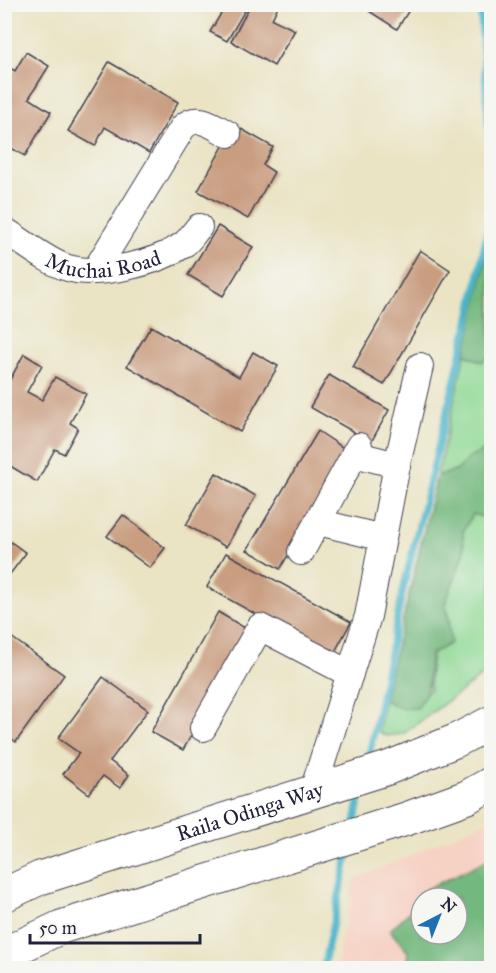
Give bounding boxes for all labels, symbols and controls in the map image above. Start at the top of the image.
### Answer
street label: Muchai Road [41,245,165,284]
street label: Raila Odinga Way [173,776,328,847]
north arrow [409,886,469,946]
text: N [437,894,460,917]
scale bar [30,907,200,945]
text: 50 m [39,917,77,939]

